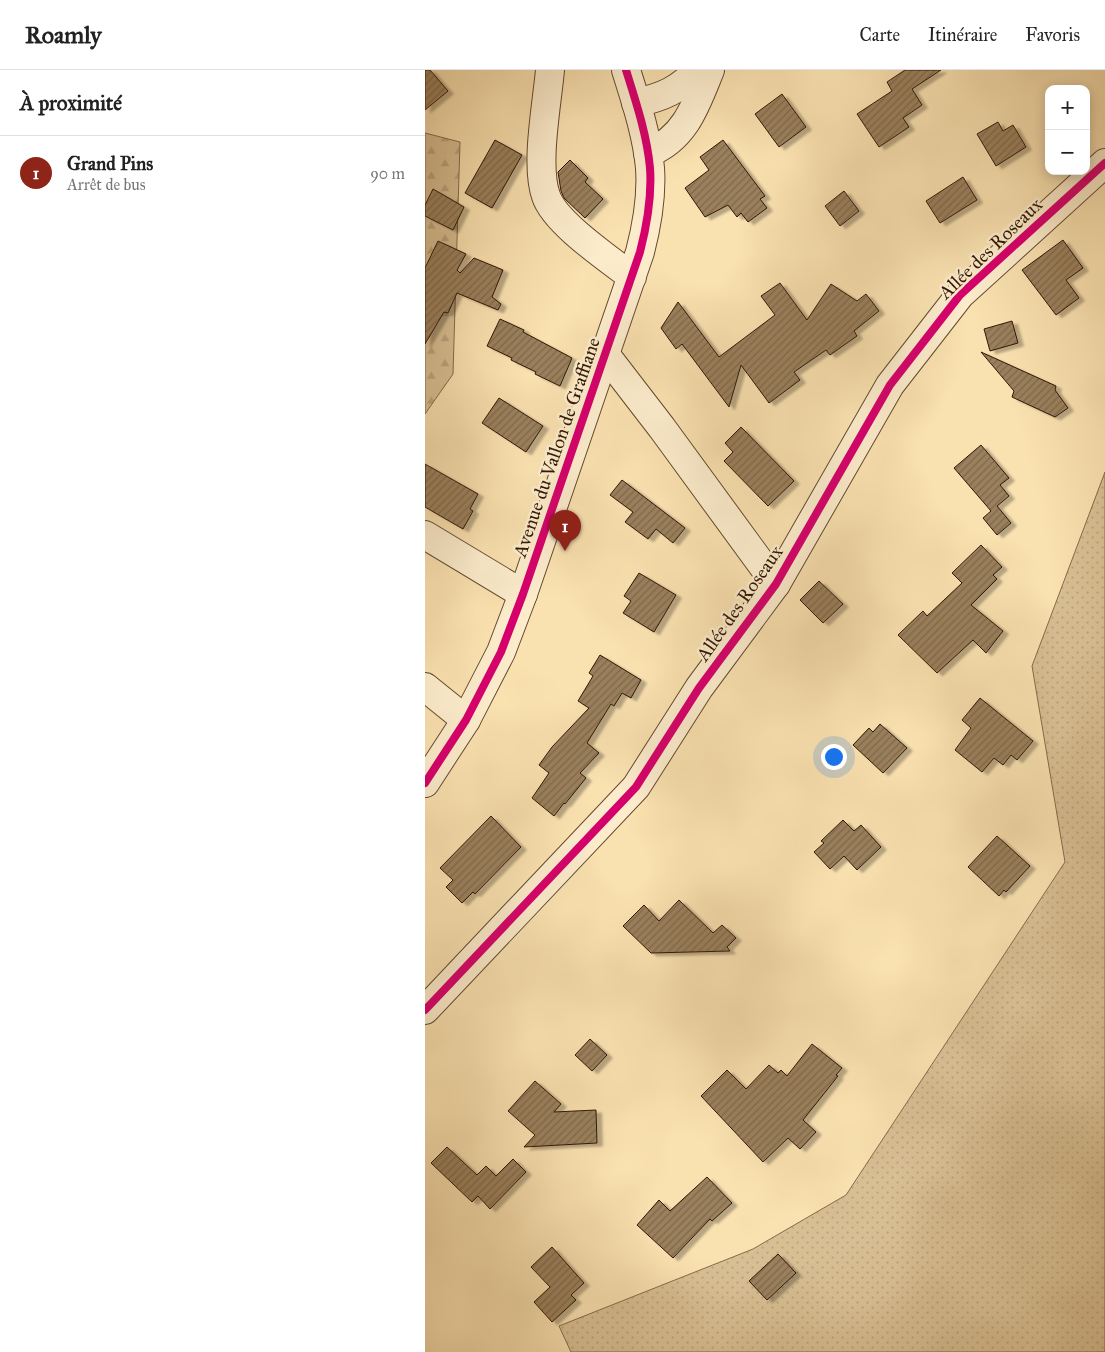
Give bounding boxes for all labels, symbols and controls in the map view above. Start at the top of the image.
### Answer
text: Roamly [25,20,102,50]
text: Carte [860,24,900,46]
text: Itinéraire [928,24,997,46]
text: Favoris [1025,24,1080,46]
map controls [1045,85,1090,175]
button: + [1045,85,1090,130]
text: À proximité [20,90,122,116]
button: − [1045,130,1090,175]
text: Grand Pins [67,152,153,175]
text: 1 [33,164,39,183]
text: 90 m [370,164,405,183]
text: Arrêt de bus [67,175,146,194]
street label: Allée des Roseaux [933,193,1048,304]
street label: Avenue du Vallon de Graffiane [508,334,605,561]
pin: 1 [549,510,581,551]
street label: Allée des Roseaux [690,541,788,666]
your location [821,744,847,770]

